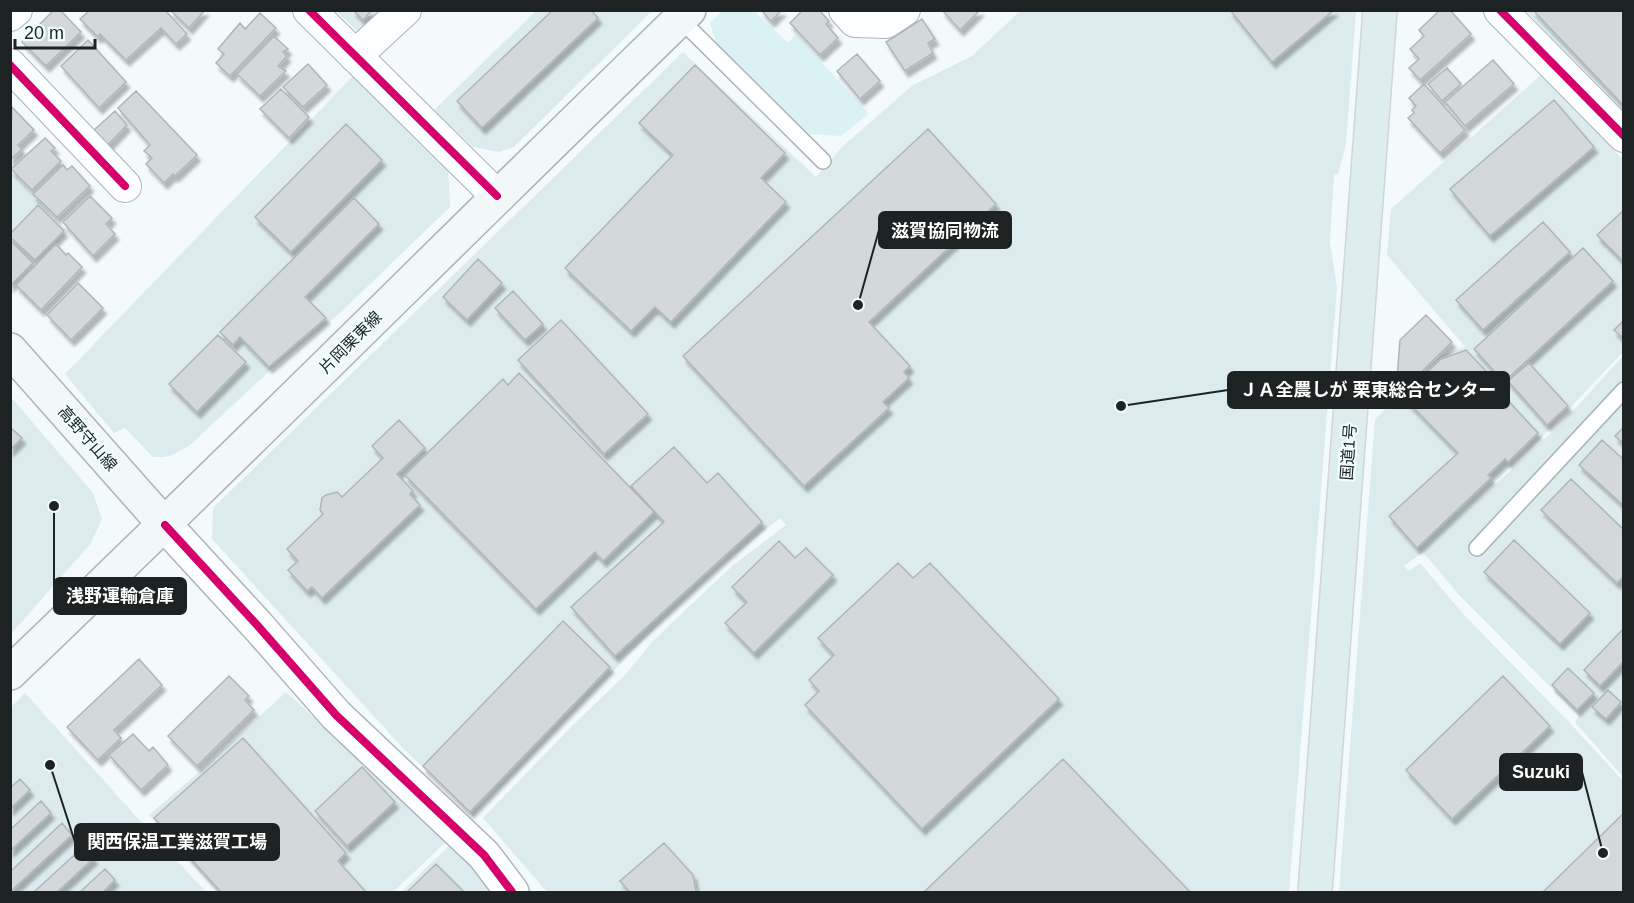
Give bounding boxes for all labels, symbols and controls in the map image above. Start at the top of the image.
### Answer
scale bar [15,12,94,50]
text: 20 m [24,23,64,43]
callout: 滋賀協同物流 [879,212,1011,248]
text: 滋賀協同物流 [891,221,999,241]
street label: 片岡栗東線 [316,308,385,377]
callout: ＪＡ全農しが 栗東総合センター [1228,372,1509,408]
text: ＪＡ全農しが 栗東総合センター [1240,380,1497,400]
street label: 高野守山線 [55,403,120,474]
street label: 国道1号 [1338,423,1359,481]
callout: 浅野運輸倉庫 [54,578,186,614]
text: 浅野運輸倉庫 [66,586,174,606]
callout: Suzuki [1500,754,1582,790]
text: Suzuki [1512,762,1570,782]
callout: 関西保温工業滋賀工場 [75,824,279,860]
text: 関西保温工業滋賀工場 [87,832,267,852]

